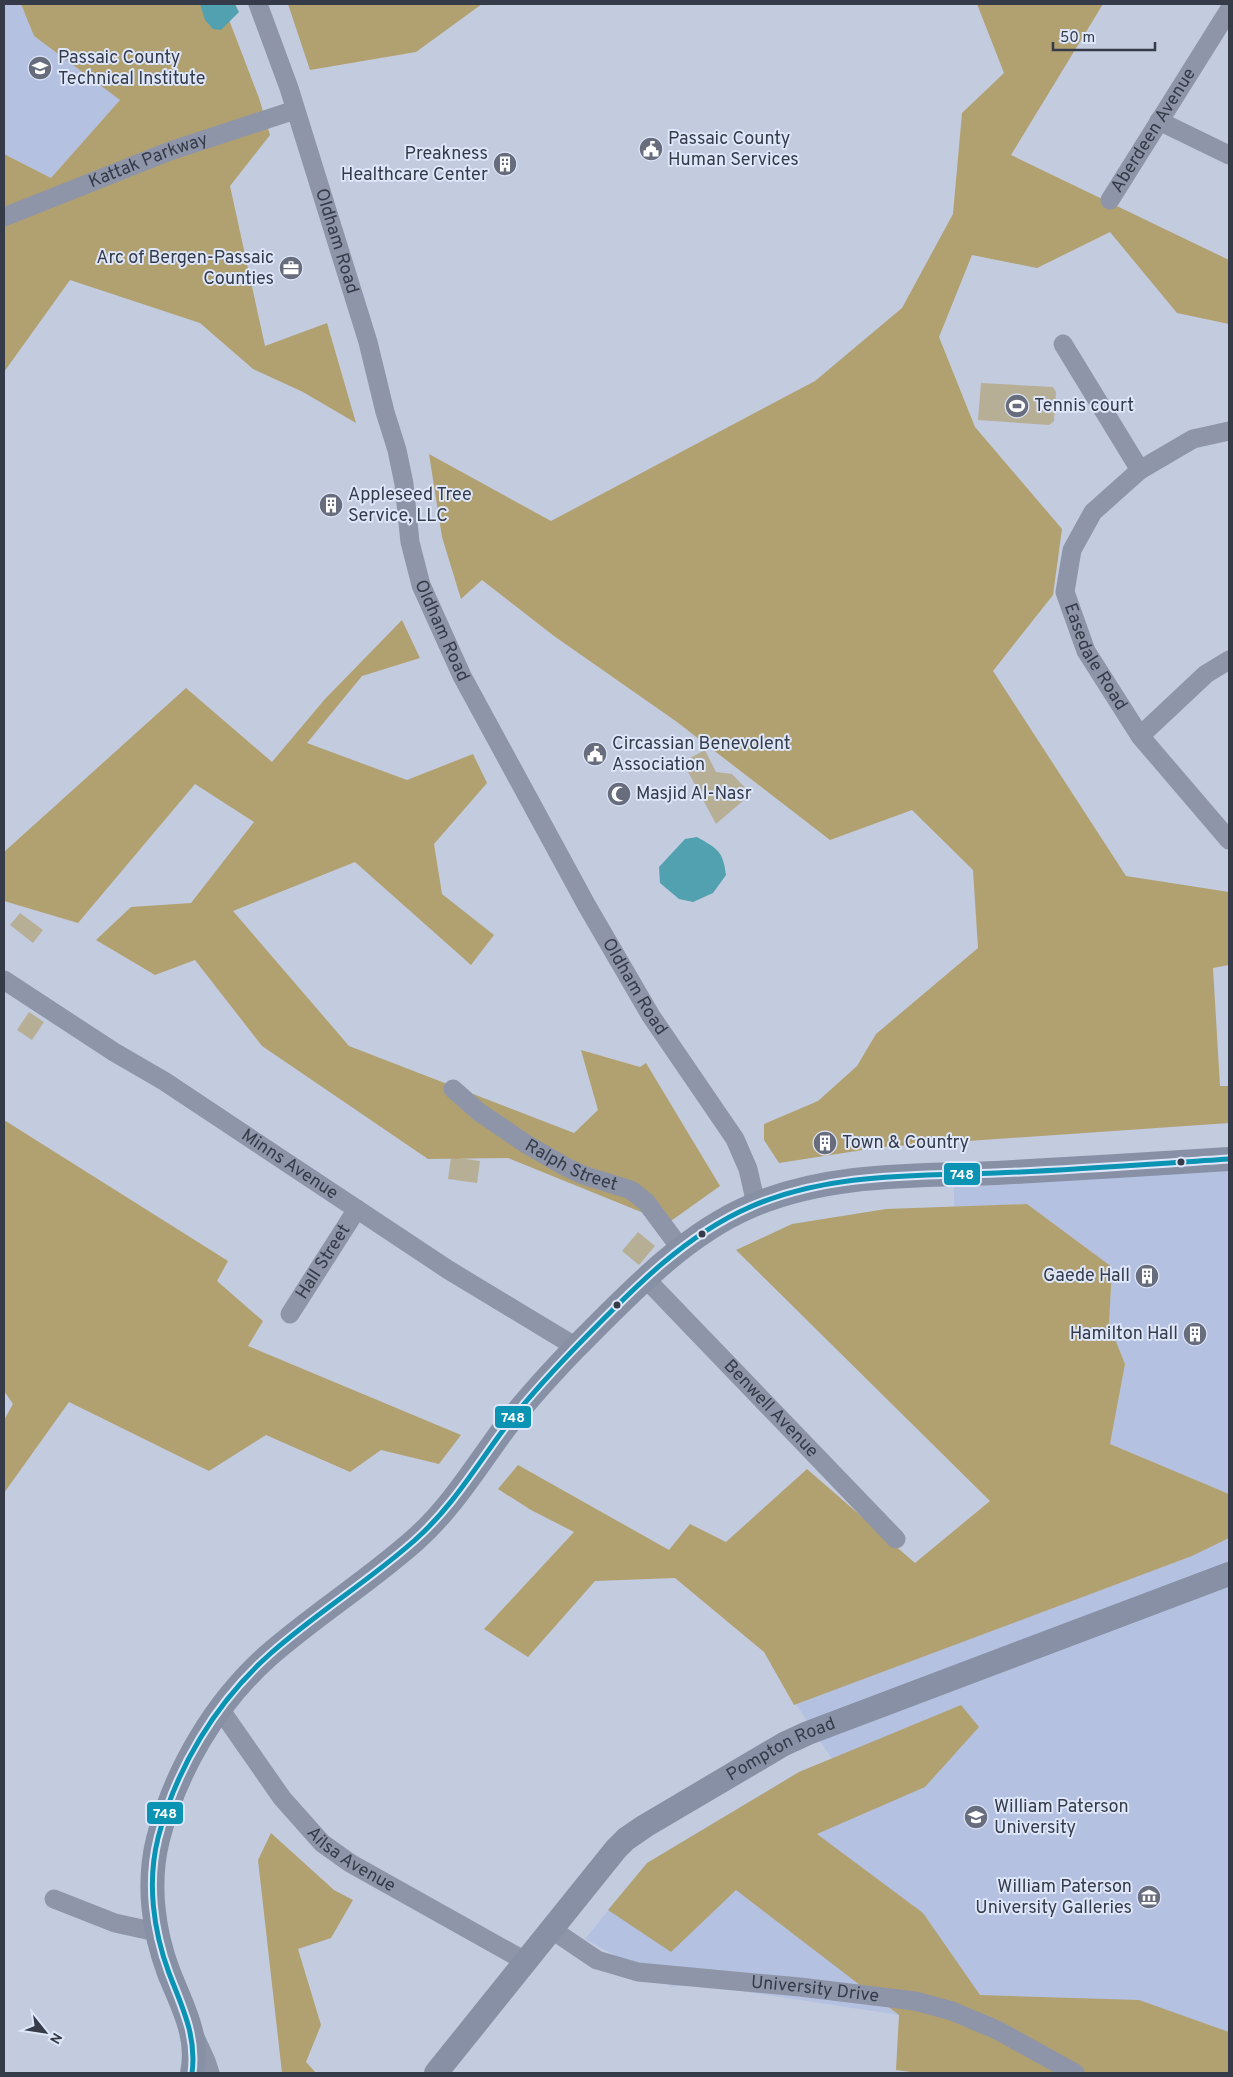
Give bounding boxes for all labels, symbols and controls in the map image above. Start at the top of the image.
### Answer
scale bar [1053,20,1156,52]
text: 50 m [1060,29,1095,48]
place label: Passaic County Technical Institute [58,47,205,91]
school or university icon: Passaic County Technical Institute [27,55,53,81]
street label: Aberdeen Avenue [1106,64,1201,197]
street label: Kattak Parkway [85,128,211,194]
place label: Passaic County Human Services [668,128,799,172]
public building icon: Passaic County Human Services [638,136,664,162]
place label: Preakness Healthcare Center [341,143,488,187]
building icon: Preakness Healthcare Center [492,151,518,177]
street label: Oldham Road [309,186,364,297]
place label: Arc of Bergen-Passaic Counties [96,247,274,291]
office icon: Arc of Bergen-Passaic Counties [278,255,304,281]
sports icon: Tennis court [1004,393,1030,419]
place label: Tennis court [1034,395,1134,418]
place label: Appleseed Tree Service, LLC [348,484,472,528]
building icon: Appleseed Tree Service, LLC [318,492,344,518]
street label: Oldham Road [409,576,475,685]
street label: Easedale Road [1058,600,1132,715]
place label: Circassian Benevolent Association [612,733,791,777]
public building icon: Circassian Benevolent Association [582,741,608,767]
mosque icon: Masjid Al-Nasr [606,781,632,807]
place label: Masjid Al-Nasr [636,783,752,806]
street label: Oldham Road [597,934,672,1040]
street label: Minns Avenue [237,1124,342,1205]
building icon: Town & Country [812,1130,838,1156]
place label: Town & Country [842,1132,969,1155]
street label: Ralph Street [521,1134,620,1197]
unlabelled marker [1176,1157,1186,1167]
line badge: 748 [943,1162,981,1186]
text: 748 [950,1167,974,1184]
street label: Hall Street [291,1220,356,1304]
unlabelled marker [697,1229,707,1239]
building icon: Gaede Hall [1134,1263,1160,1289]
place label: Gaede Hall [1043,1265,1130,1288]
unlabelled marker [612,1300,622,1310]
building icon: Hamilton Hall [1182,1321,1208,1347]
place label: Hamilton Hall [1070,1323,1178,1346]
street label: Benwell Avenue [718,1355,823,1463]
line badge: 748 [494,1405,532,1429]
text: 748 [501,1410,525,1427]
street label: Pompton Road [722,1712,839,1787]
place label: William Paterson University [994,1796,1129,1840]
line badge: 748 [146,1801,184,1825]
school or university icon: William Paterson University [963,1804,989,1830]
text: 748 [153,1806,177,1823]
street label: Ailsa Avenue [301,1822,400,1898]
place label: William Paterson University Galleries [975,1876,1132,1920]
museum icon: William Paterson University Galleries [1136,1884,1162,1910]
street label: University Drive [750,1971,880,2008]
north arrow [20,2007,70,2057]
text: N [45,2029,65,2046]

